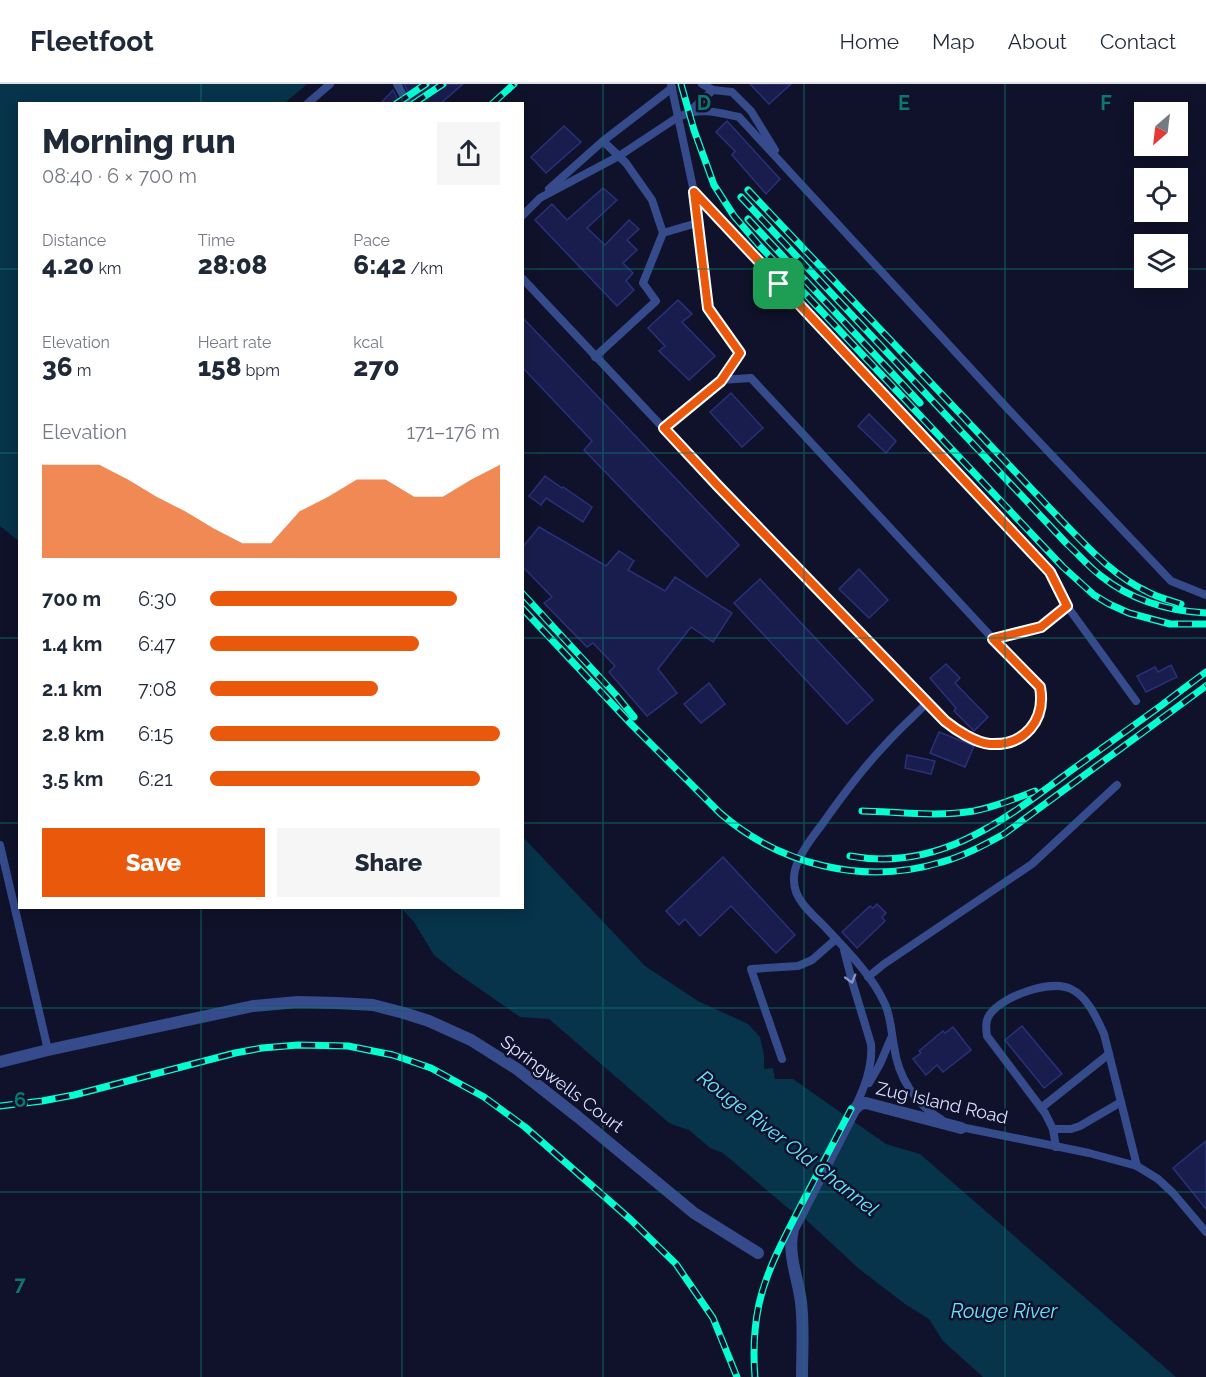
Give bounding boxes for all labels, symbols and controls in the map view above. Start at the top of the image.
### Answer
text: Fleetfoot [30,25,154,58]
text: Home [840,29,899,54]
text: Map [932,29,975,54]
text: About [1008,29,1067,54]
text: Contact [1100,29,1176,54]
text: D [697,91,711,115]
text: E [898,91,910,115]
text: F [1100,91,1112,115]
north arrow [1134,102,1188,156]
map controls [1134,102,1188,288]
text: Morning run [42,122,236,161]
button: share [437,122,500,185]
text: 08:40 · 6 × 700 m [42,164,197,188]
button: locate [1134,168,1188,222]
text: Distance [42,231,106,250]
text: Time [198,231,235,250]
text: Pace [353,231,390,250]
button: layers [1134,234,1188,288]
text: 4.20 [42,250,94,280]
text: 28:08 [198,250,267,280]
text: 6:42 [353,250,406,280]
pin [753,258,804,309]
text: km [94,259,122,278]
text: /km [406,259,443,278]
icon: arrive [762,267,795,300]
text: Elevation [42,333,110,352]
text: Heart rate [198,333,271,352]
text: kcal [353,333,383,352]
text: 36 [42,352,73,382]
text: 158 [198,352,241,382]
text: 270 [353,352,399,382]
text: m [73,361,91,380]
text: bpm [241,361,280,380]
text: Elevation [42,420,127,444]
text: 171–176 m [407,420,500,444]
text: 700 m [42,587,101,611]
text: 6:30 [138,587,177,611]
text: 1.4 km [42,632,102,656]
text: 6:47 [138,632,175,656]
text: 2.1 km [42,677,102,701]
text: 7:08 [138,677,177,701]
text: 2.8 km [42,722,104,746]
text: 6:15 [138,722,173,746]
text: 3.5 km [42,767,103,791]
text: 6:21 [138,767,173,791]
button: Save [42,828,265,897]
button: Share [277,828,500,897]
one-way arrow [844,974,857,984]
street label: Springwells Court [497,1031,628,1137]
water label: Rouge River Old Channel [693,1065,883,1221]
street label: Zug Island Road [874,1077,1010,1128]
text: 6 [14,1088,26,1112]
text: 7 [14,1272,26,1296]
water label: Rouge River [951,1299,1058,1323]

